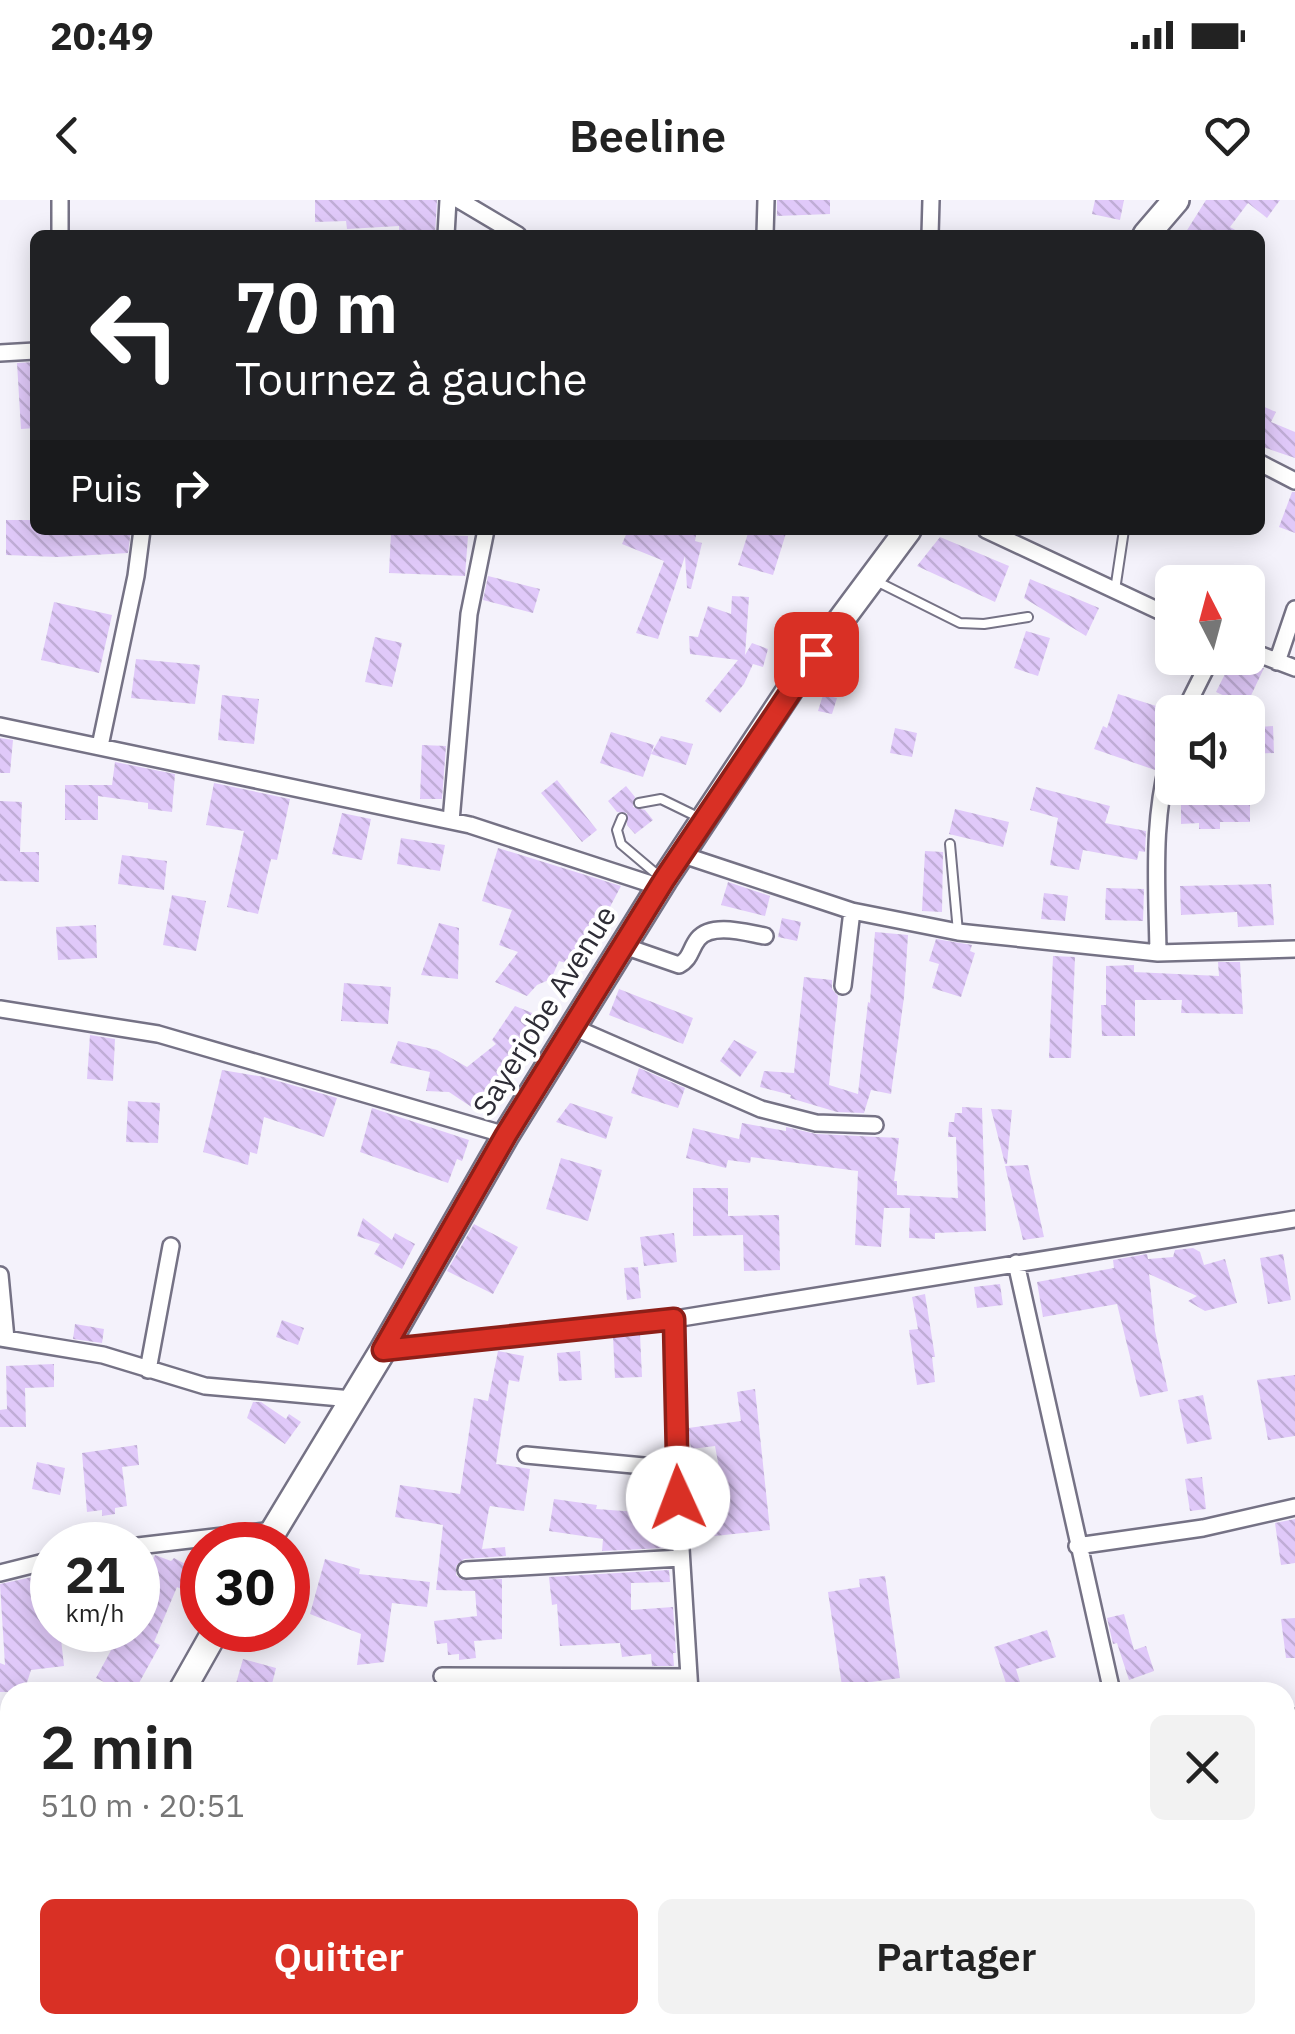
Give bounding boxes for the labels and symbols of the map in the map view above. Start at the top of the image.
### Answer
north arrow [1155,565,1265,675]
pin [774,612,859,697]
street label: Sayerjobe Avenue [463,898,624,1123]
position arrow [626,1446,730,1550]
speed limit sign: 30 [180,1522,310,1652]

